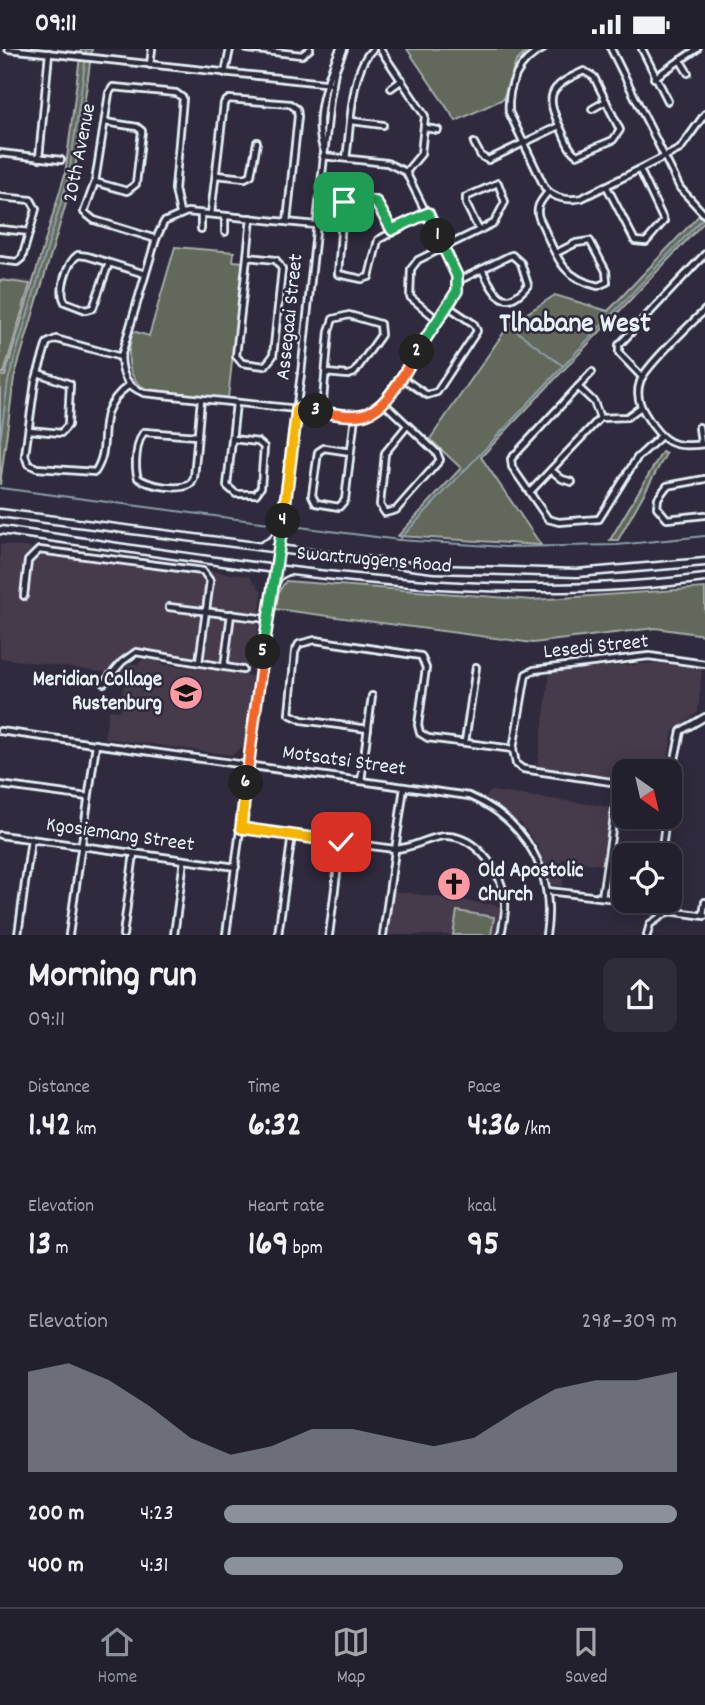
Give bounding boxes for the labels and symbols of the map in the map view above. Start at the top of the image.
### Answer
street label: 20th Avenue [57,101,105,205]
pin [314,172,374,232]
pin: 1 [420,219,456,253]
street label: Assegaai Street [269,252,313,382]
district label: Tlhabane West [499,306,651,346]
pin: 2 [400,335,434,369]
pin: 3 [298,393,334,429]
pin: 4 [266,503,300,539]
street label: Swartruggens Road [295,539,453,583]
street label: Lesedi Street [542,628,650,668]
pin: 5 [246,635,280,669]
place label: Meridian Collage Rustenburg [33,666,162,720]
school or university icon: Meridian Collage Rustenburg [167,674,205,712]
street label: Motsatsi Street [280,738,408,786]
north arrow [612,759,682,829]
pin: 6 [229,765,264,801]
street label: Kgosiemang Street [44,811,196,861]
pin [311,812,371,872]
place label: Old Apostolic Church [478,857,584,911]
church icon: Old Apostolic Church [435,865,473,903]

